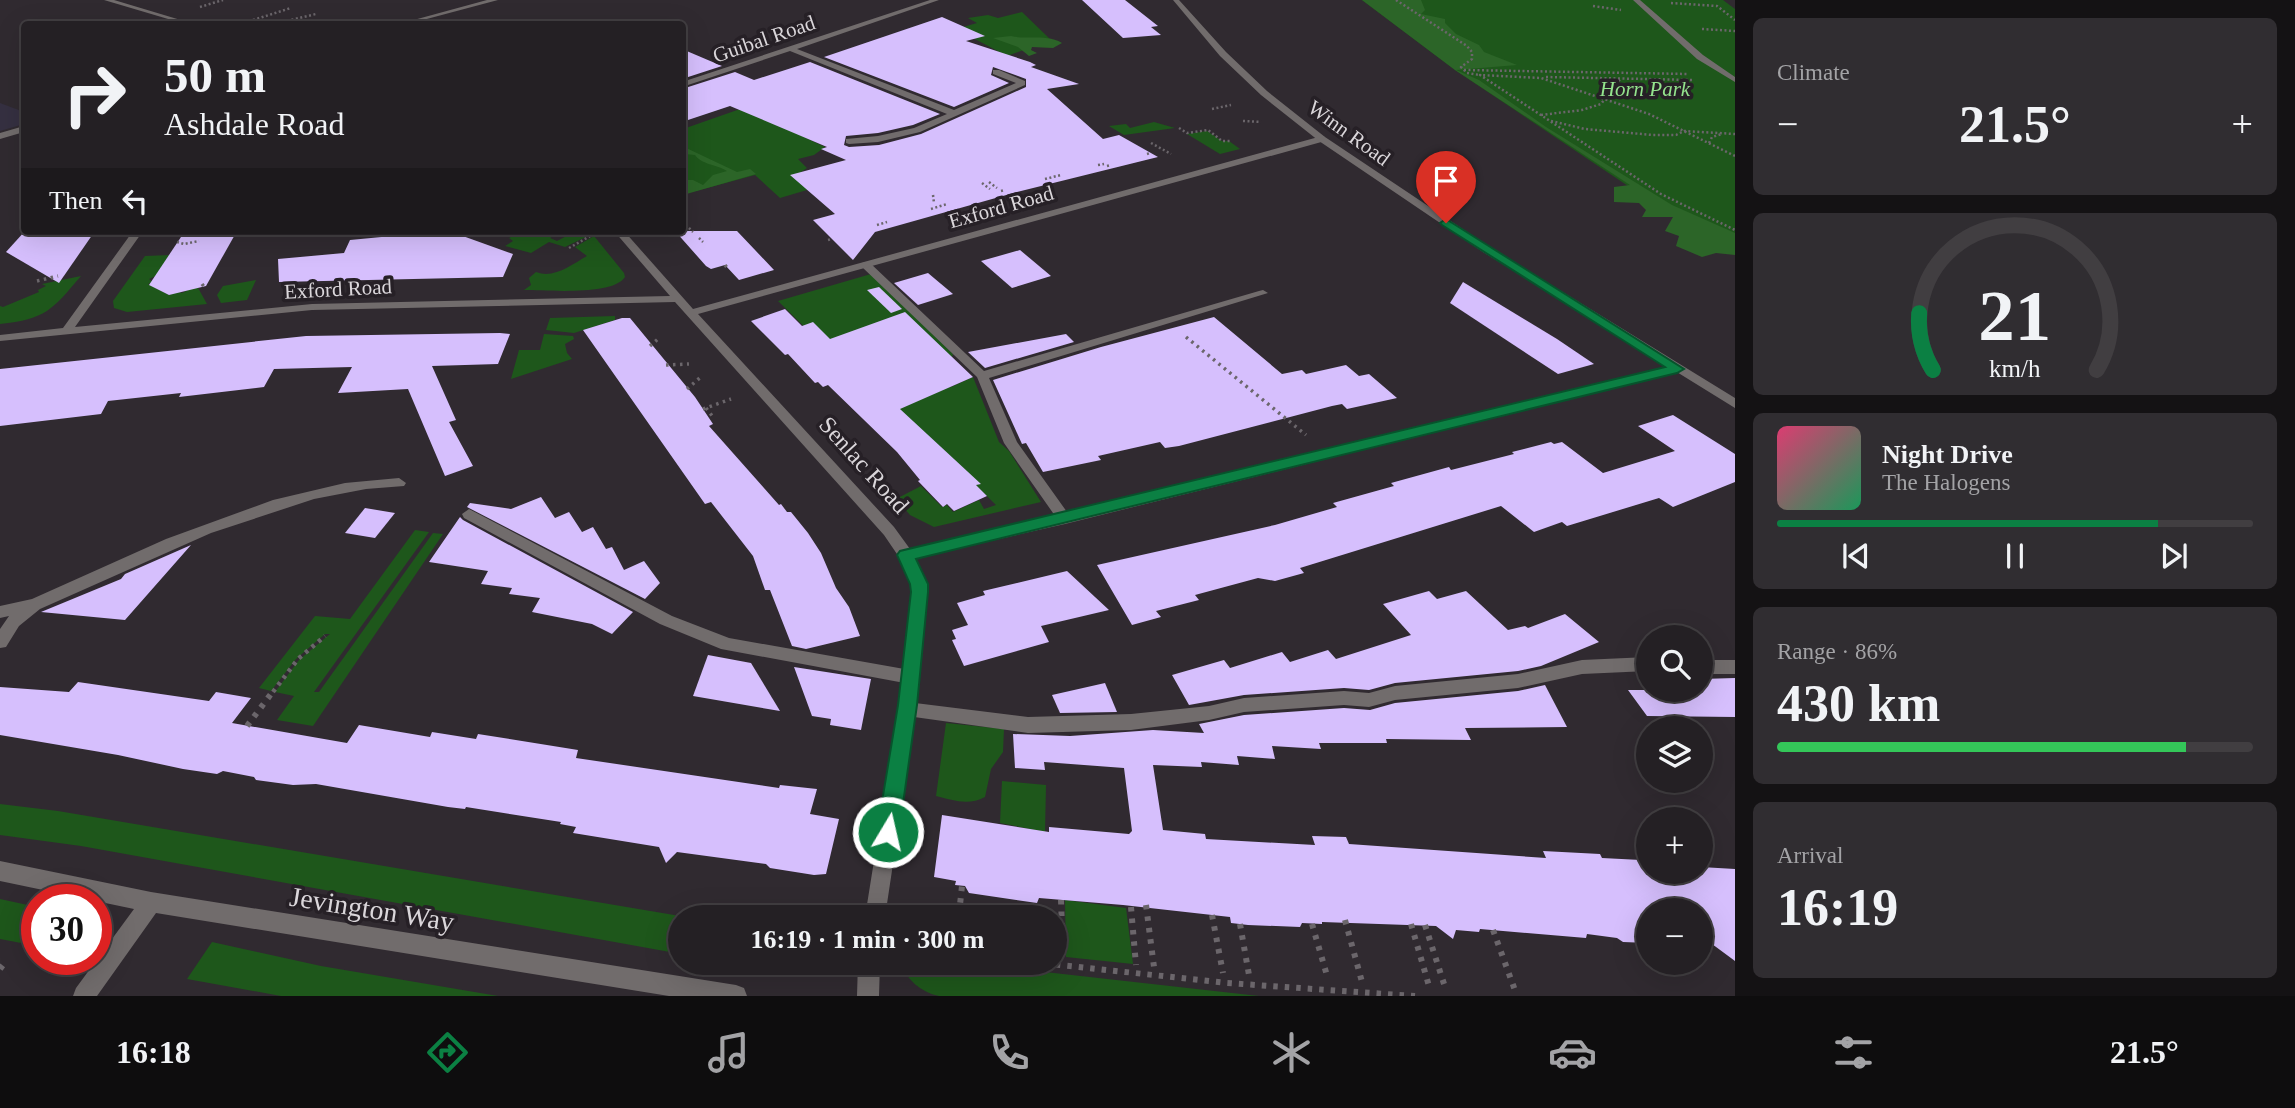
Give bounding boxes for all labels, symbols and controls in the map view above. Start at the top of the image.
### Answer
street label: Guibal Road [710,10,819,68]
text: 50 m [164,48,266,103]
icon: right [49,49,140,140]
text: Climate [1777,60,1850,85]
park label: Horn Park [1599,77,1691,101]
street label: Winn Road [1303,95,1395,171]
text: 21.5° [1959,96,2071,153]
text: − [1777,103,1798,145]
text: + [2232,103,2253,145]
text: Ashdale Road [164,106,344,142]
pin [1416,151,1476,223]
icon: arrive [1427,162,1465,200]
street label: Exford Road [946,180,1057,233]
icon: left [116,182,154,220]
text: Then [49,186,102,215]
street label: Exford Road [283,274,393,304]
text: 21 [1979,275,2051,356]
text: km/h [1989,354,2041,381]
street label: Senlac Road [814,411,914,519]
text: Night Drive [1882,440,2013,469]
text: The Halogens [1882,470,2010,495]
icon: previous [1837,537,1875,575]
icon: pause [1996,537,2034,575]
icon: next [2155,537,2193,575]
map controls [1636,625,1713,975]
button: search [1636,625,1713,702]
text: Range · 86% [1777,639,1897,664]
text: 430 km [1777,675,1940,732]
button: layers [1636,716,1713,793]
position arrow [851,795,925,869]
button: + [1636,807,1713,884]
text: Arrival [1777,843,1843,868]
text: 16:19 [1777,879,1898,936]
street label: Jevington Way [288,881,456,937]
speed limit sign: 30 [21,884,112,975]
button: − [1636,898,1713,975]
text: 16:19 · 1 min · 300 m [751,925,985,954]
icon: directions [423,1028,472,1077]
icon: music [704,1028,753,1077]
icon: phone [985,1028,1034,1077]
icon: climate [1267,1028,1316,1077]
icon: car [1548,1028,1597,1077]
icon: filters [1829,1028,1878,1077]
text: 16:18 [116,1034,191,1070]
text: 21.5° [2110,1034,2179,1070]

